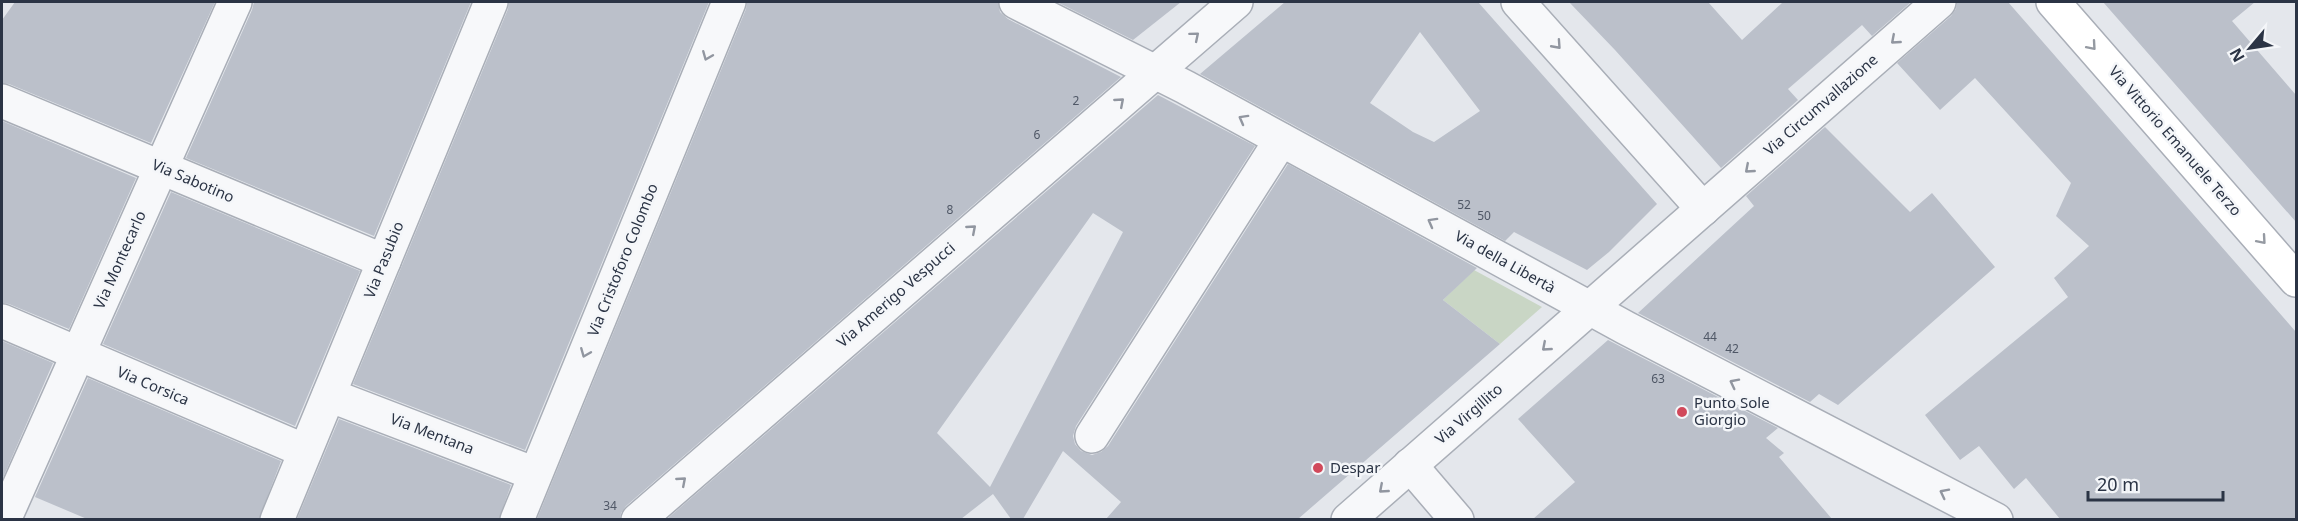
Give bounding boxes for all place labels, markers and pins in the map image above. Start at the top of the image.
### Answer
place label: Punto Sole Giorgio [1694,392,1770,429]
marker: Punto Sole Giorgio [1675,405,1689,419]
place label: Despar [1330,457,1380,477]
marker: Despar [1311,461,1325,475]

